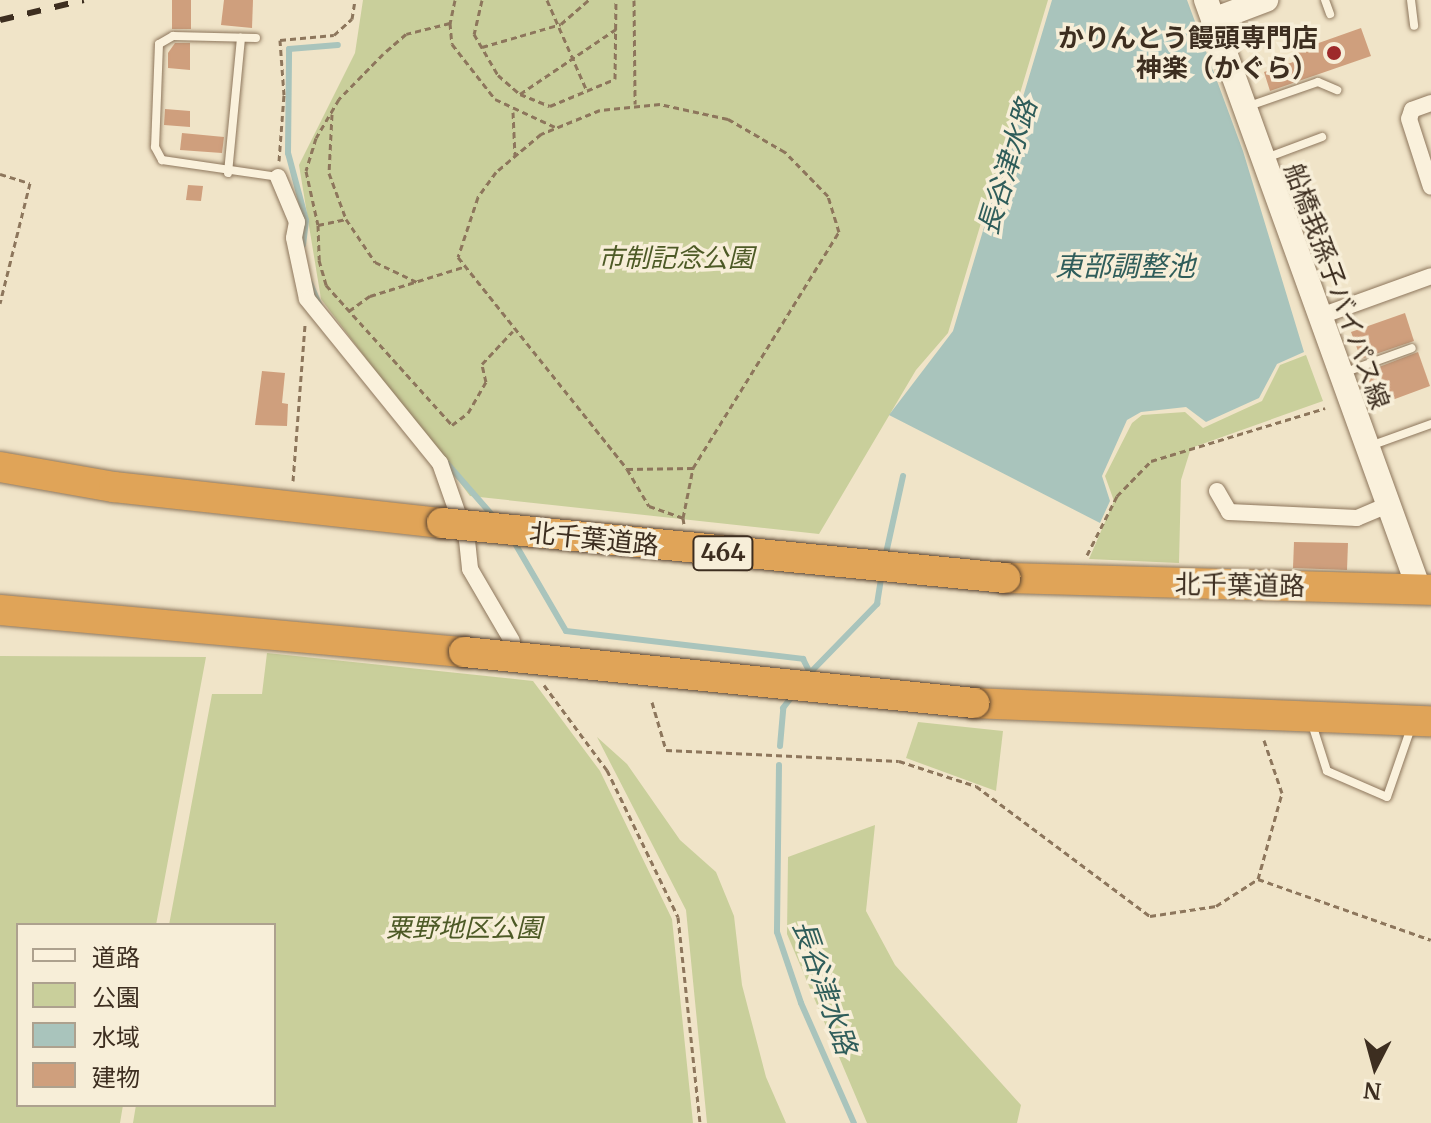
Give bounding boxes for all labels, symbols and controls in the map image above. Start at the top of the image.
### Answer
place label: かりんとう饅頭専門店 神楽（かぐら） [1058,22,1318,84]
marker: かりんとう饅頭専門店 神楽（かぐら） [1325,44,1343,62]
water label: 長谷津水路 [970,95,1044,239]
street label: 船橋我孫子バイパス線 [1278,159,1396,413]
park label: 市制記念公園 [598,242,754,274]
water label: 東部調整池 [1055,249,1195,283]
street label: 北千葉道路 [528,517,660,561]
road number: 464 [691,533,755,573]
street label: 北千葉道路 [1175,568,1305,602]
park label: 粟野地区公園 [386,912,542,944]
water label: 長谷津水路 [786,915,864,1059]
legend [16,923,276,1107]
text: 道路 [92,942,140,973]
text: 公園 [92,982,140,1013]
text: 水域 [92,1022,140,1053]
north arrow [1335,1027,1415,1107]
text: 建物 [92,1062,140,1093]
text: N [1362,1076,1383,1106]

